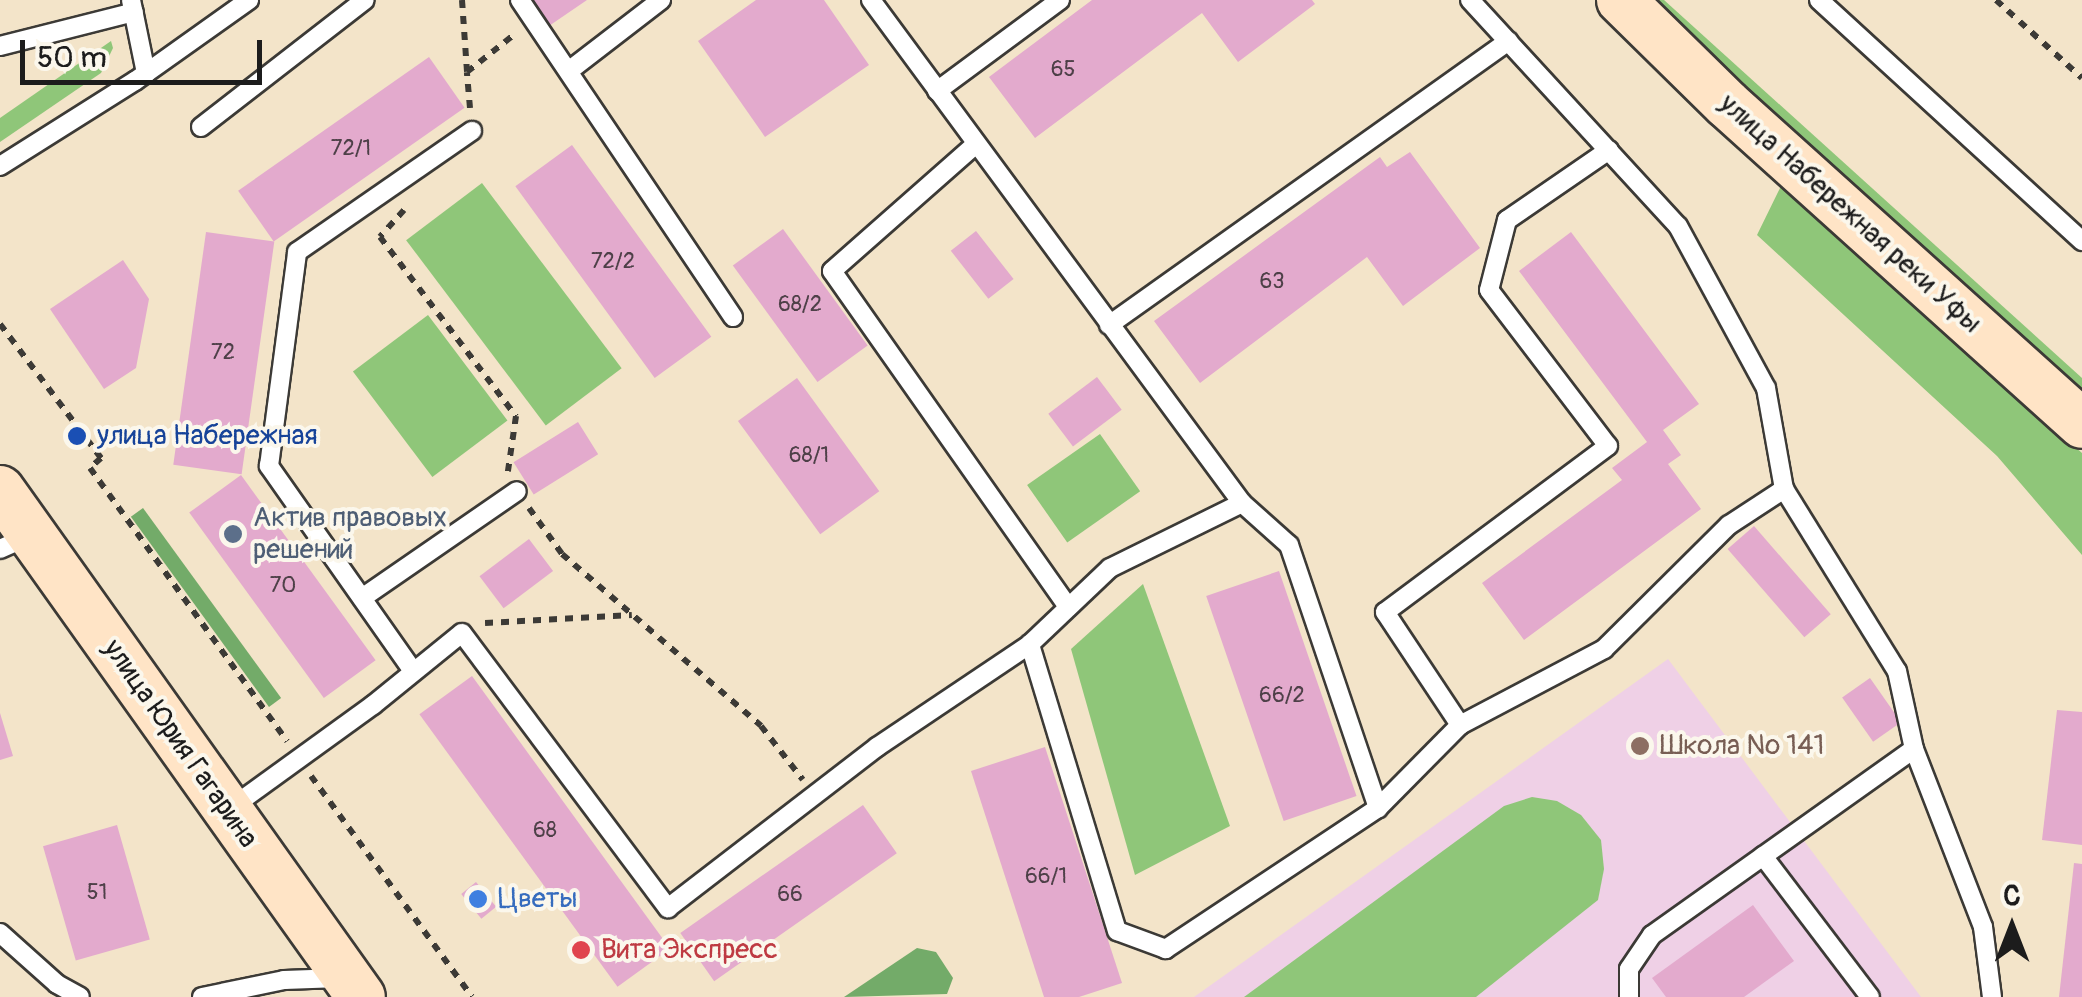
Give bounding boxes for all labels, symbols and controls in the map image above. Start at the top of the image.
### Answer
scale bar [25,20,268,82]
text: 50 m [37,39,107,76]
house number: 65 [1051,57,1075,83]
street label: улица Набережная реки Уфы [1712,87,1988,341]
house number: 72/1 [331,136,371,162]
house number: 72/2 [591,249,635,275]
house number: 63 [1259,269,1285,295]
house number: 68/2 [778,292,822,318]
house number: 72 [211,340,235,366]
place label: улица Набережная [97,419,318,453]
marker: улица Набережная [66,425,88,447]
house number: 68/1 [789,443,829,469]
place label: Актив правовых решений [253,501,447,567]
marker: Актив правовых решений [222,523,244,545]
house number: 70 [270,573,296,599]
street label: улица Юрия Гагарина [96,633,264,855]
house number: 66/2 [1259,683,1305,709]
place label: Школа № 141 [1660,729,1824,763]
marker: Школа № 141 [1629,735,1651,757]
house number: 68 [533,818,557,844]
house number: 66/1 [1025,864,1067,890]
north arrow [1962,877,2062,977]
text: С [2003,879,2021,914]
house number: 51 [87,880,107,906]
place label: Цветы [498,882,577,916]
house number: 66 [777,882,803,908]
marker: Цветы [467,888,489,910]
place label: Вита Экспресс [601,933,778,967]
marker: Вита Экспресс [570,939,592,961]

